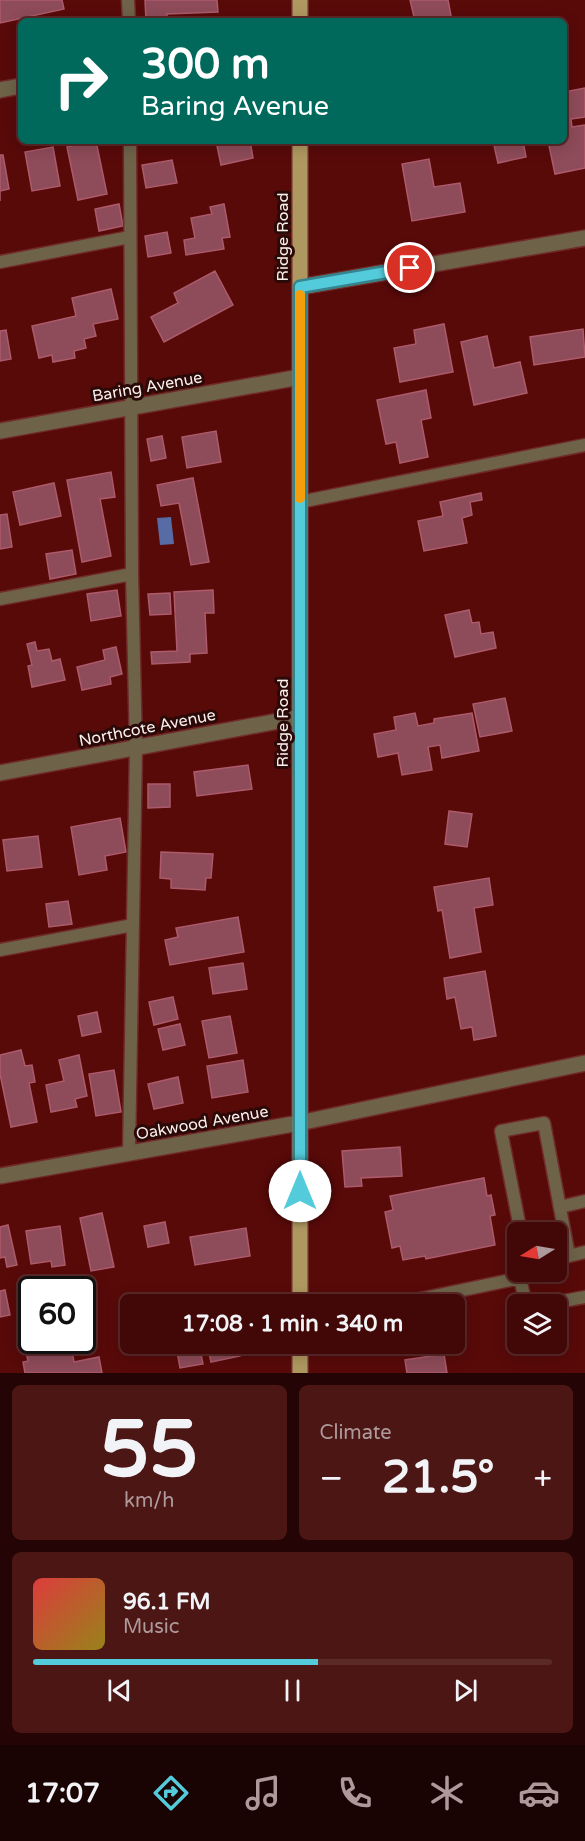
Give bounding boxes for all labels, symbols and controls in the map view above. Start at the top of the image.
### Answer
text: 300 m [141,39,270,90]
icon: right [42,42,120,120]
text: Baring Avenue [141,90,329,123]
street label: Ridge Road [273,193,293,282]
pin [384,242,435,293]
icon: arrive [393,251,426,284]
street label: Baring Avenue [91,367,204,407]
street label: Ridge Road [273,679,293,768]
street label: Northcote Avenue [77,705,217,751]
street label: Oakwood Avenue [134,1101,270,1144]
position arrow [268,1159,332,1223]
north arrow [507,1222,567,1282]
map controls [507,1222,567,1354]
speed limit sign: 60 [18,1276,96,1354]
button: layers [507,1294,567,1354]
text: 17:08 · 1 min · 340 m [182,1311,403,1337]
text: 55 [100,1403,198,1497]
text: Climate [320,1421,392,1445]
text: 21.5° [382,1451,495,1505]
text: − [320,1459,343,1498]
text: + [533,1459,552,1498]
text: km/h [124,1489,174,1513]
text: 96.1 FM [123,1589,211,1615]
text: Music [123,1615,179,1639]
icon: previous [103,1674,136,1707]
icon: pause [276,1674,309,1707]
icon: next [449,1674,482,1707]
icon: directions [150,1772,192,1814]
icon: music [242,1772,284,1814]
icon: phone [334,1772,376,1814]
icon: climate [426,1772,468,1814]
icon: car [518,1772,560,1814]
text: 17:07 [25,1777,100,1810]

